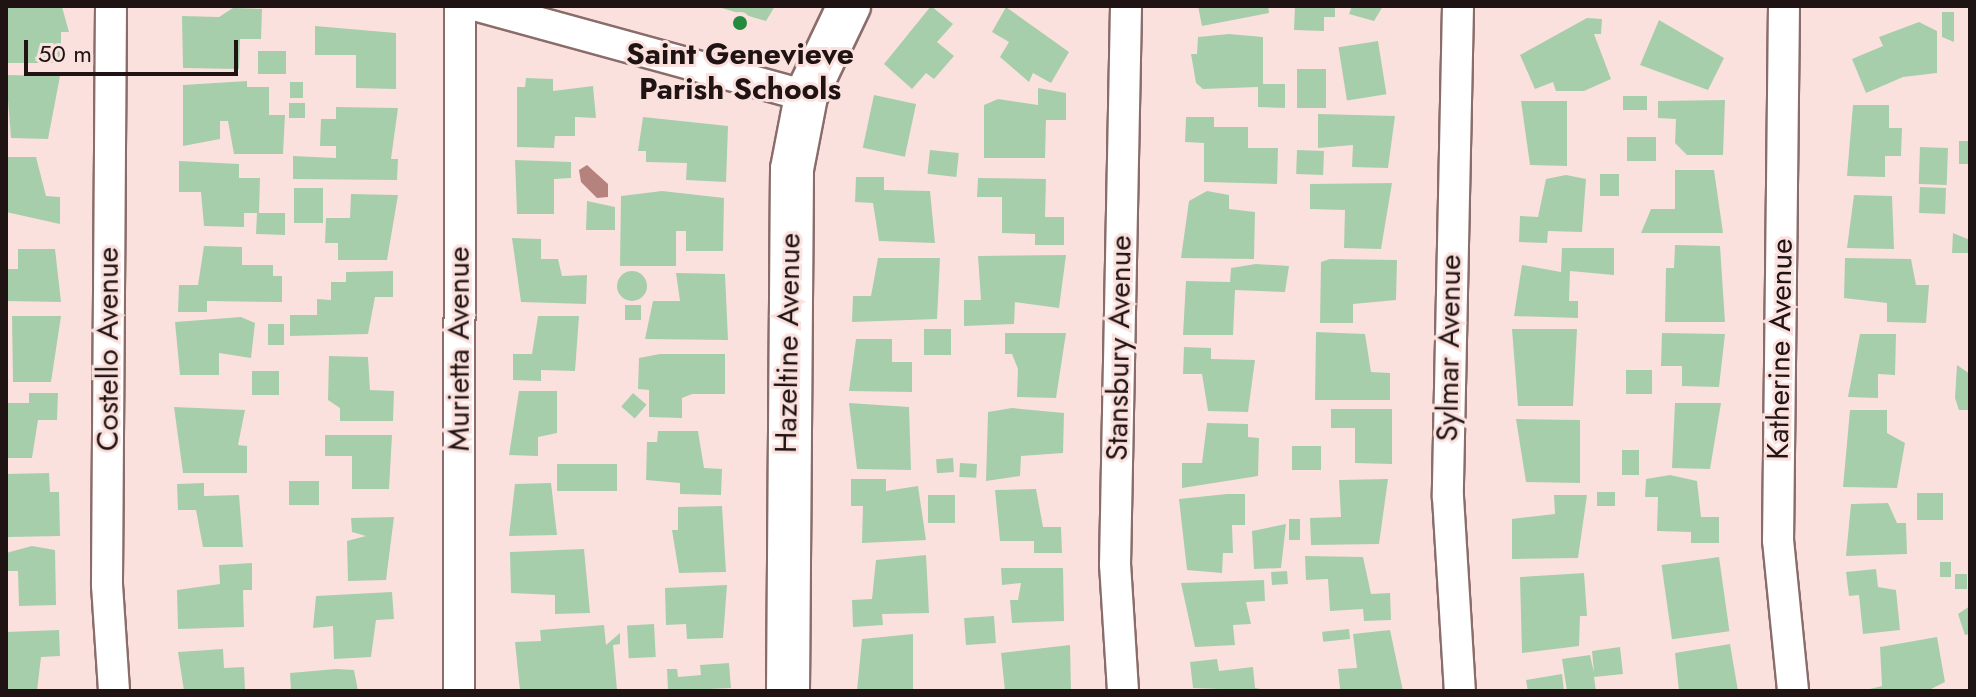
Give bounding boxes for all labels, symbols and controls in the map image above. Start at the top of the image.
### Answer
marker: Saint Genevieve Parish Schools [731,14,749,32]
scale bar [28,24,242,74]
text: 50 m [38,36,92,71]
place label: Saint Genevieve Parish Schools [626,36,854,106]
street label: Hazeltine Avenue [768,233,808,453]
street label: Stansbury Avenue [1099,235,1139,461]
street label: Katherine Avenue [1760,238,1800,460]
street label: Costello Avenue [90,247,126,451]
street label: Murietta Avenue [441,247,477,451]
street label: Sylmar Avenue [1429,254,1469,442]

